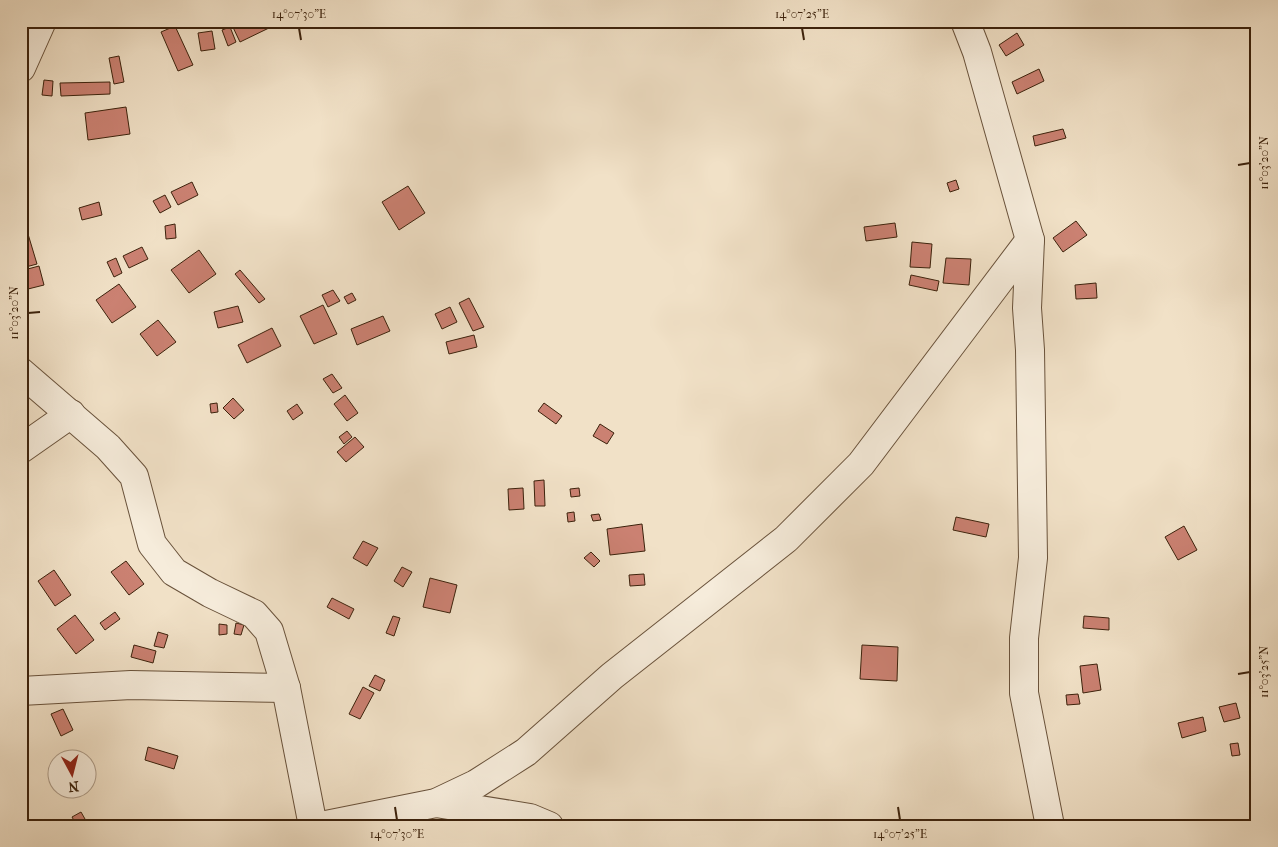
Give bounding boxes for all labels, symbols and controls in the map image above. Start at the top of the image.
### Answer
text: 14°07'30"E [272,7,326,21]
text: 14°07'25"E [775,7,829,21]
text: 11°03'20"N [1257,136,1271,190]
text: 11°03'20"N [7,286,21,340]
text: 11°03'25"N [1257,646,1271,698]
north arrow [48,750,98,800]
text: N [67,777,80,796]
text: 14°07'30"E [370,827,424,841]
text: 14°07'25"E [873,827,927,841]

